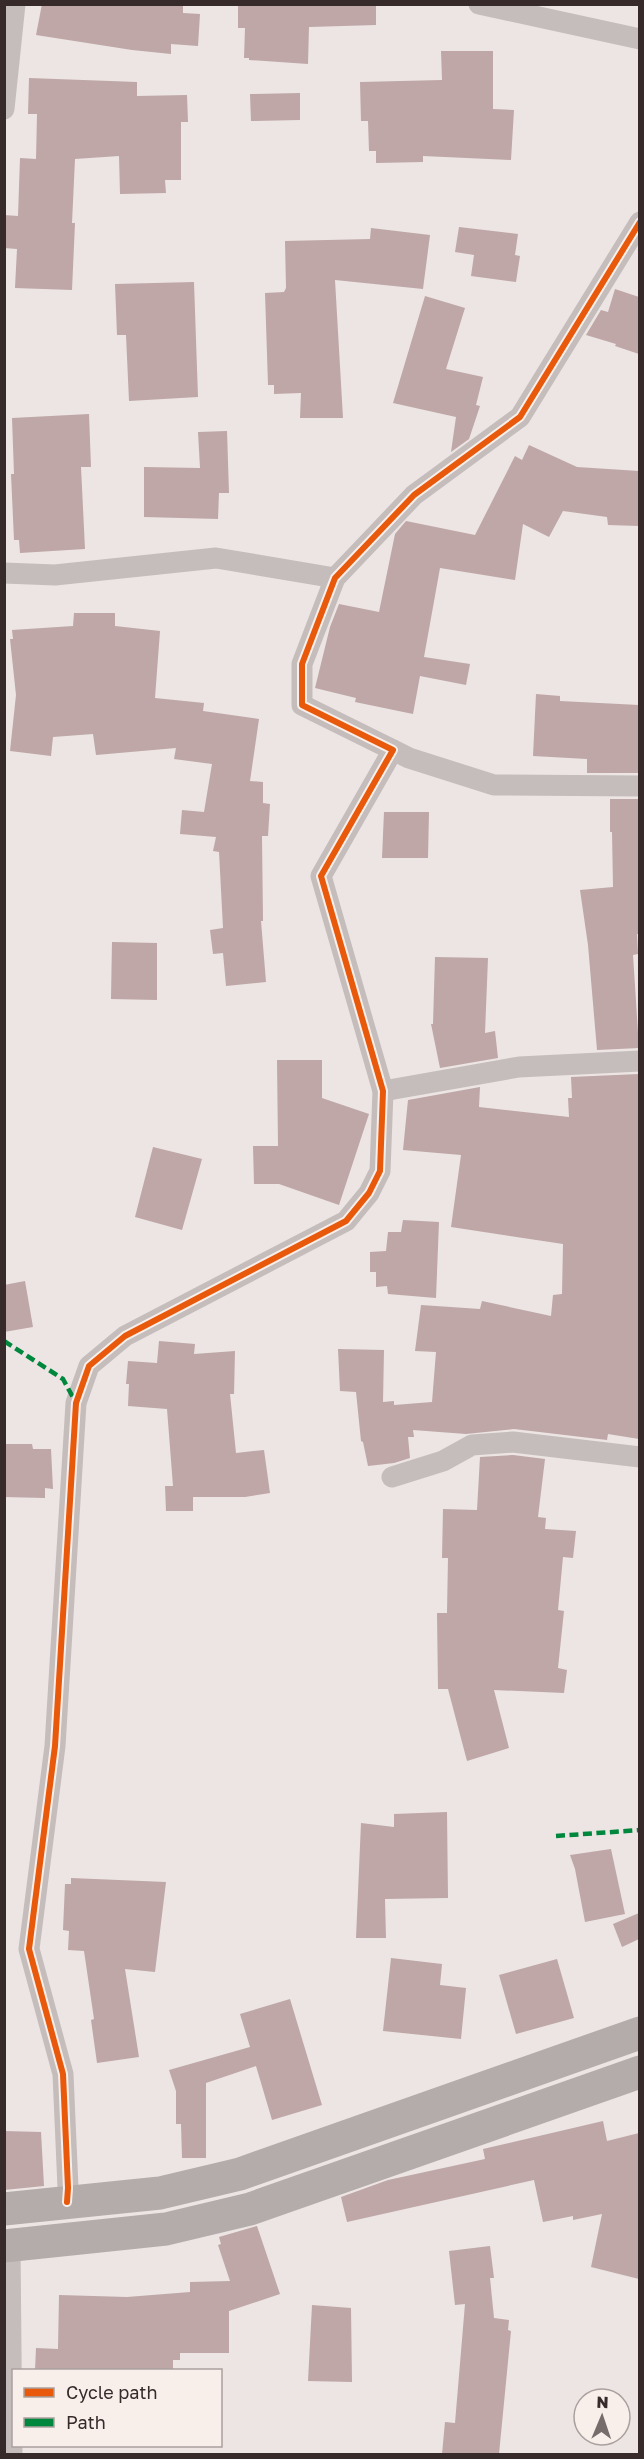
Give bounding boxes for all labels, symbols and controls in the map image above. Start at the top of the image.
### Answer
legend [12,2369,222,2447]
text: Cycle path [66,2381,158,2403]
north arrow [572,2387,632,2447]
text: N [596,2392,609,2412]
text: Path [66,2411,106,2433]

